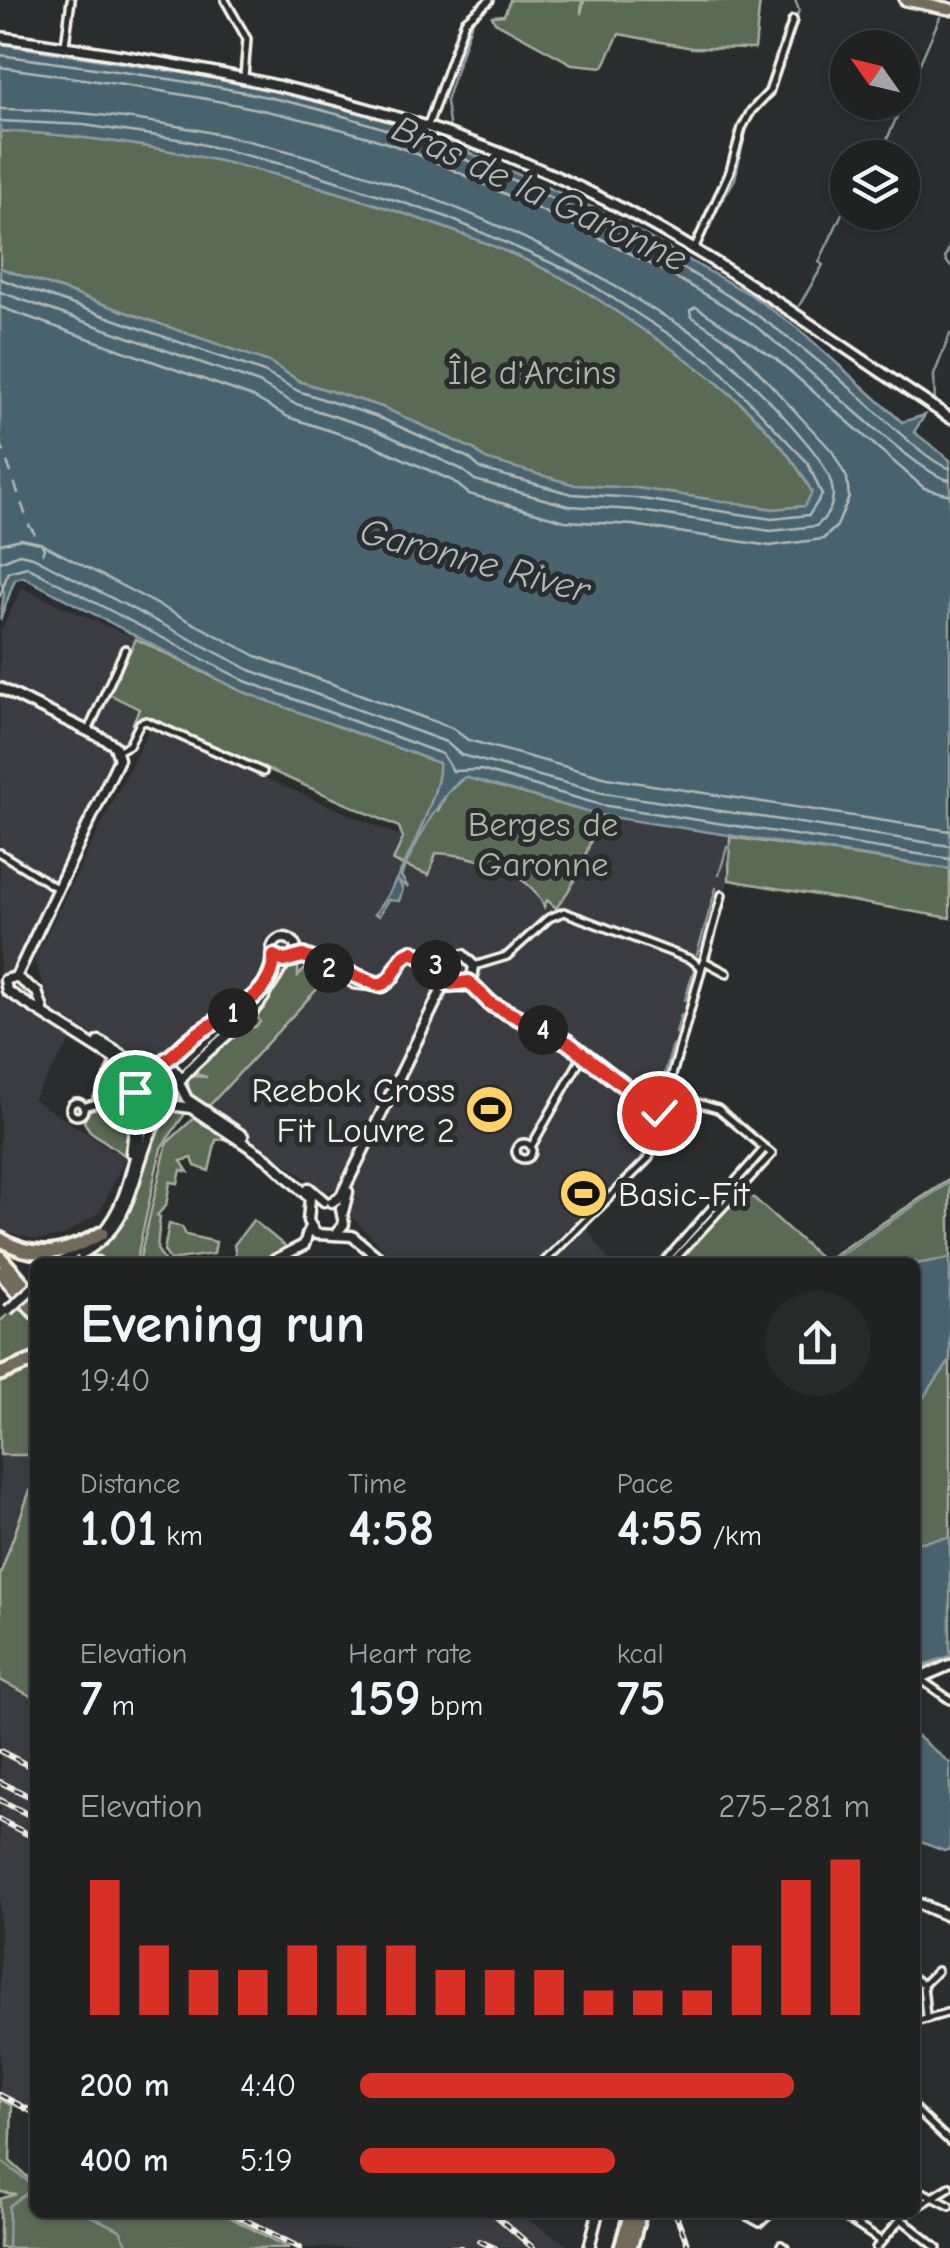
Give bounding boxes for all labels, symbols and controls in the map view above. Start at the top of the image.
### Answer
north arrow [830,30,920,120]
map controls [830,30,920,230]
water label: Bras de la Garonne [385,106,694,281]
button: layers [830,140,920,230]
park label: Île d'Arcins [448,352,616,393]
water label: Garonne River [355,509,596,613]
park label: Berges de Garonne [468,804,618,885]
pin: 3 [411,940,461,990]
pin: 2 [304,943,354,993]
text: 3 [429,949,443,981]
text: 2 [322,952,336,984]
pin: 1 [208,988,258,1038]
text: 1 [227,997,239,1029]
pin: 4 [518,1005,568,1055]
text: 4 [536,1014,550,1046]
pin [93,1050,178,1135]
icon: arrive [108,1065,163,1120]
place label: Reebok Cross Fit Louvre 2 [251,1070,455,1151]
pin [617,1071,702,1156]
sports icon: Reebok Cross Fit Louvre 2 [464,1084,516,1136]
icon: check [632,1086,687,1141]
sports icon: Basic-Fit [557,1168,609,1220]
place label: Basic-Fit [618,1174,750,1215]
button: share [765,1291,870,1396]
text: Evening run [80,1292,365,1356]
text: 19:40 [80,1362,150,1399]
text: Distance [80,1468,180,1500]
text: Time [348,1468,406,1500]
text: Pace [617,1468,673,1500]
text: 1.01 [80,1500,157,1558]
text: 4:58 [348,1500,434,1558]
text: 4:55 [617,1500,704,1558]
text: km [157,1520,203,1552]
text: /km [704,1520,762,1552]
text: Elevation [80,1638,187,1670]
text: Heart rate [348,1638,472,1670]
text: kcal [617,1638,664,1670]
text: 7 [80,1670,103,1728]
text: 159 [348,1670,421,1728]
text: 75 [617,1670,666,1728]
text: m [103,1690,135,1722]
text: bpm [421,1690,483,1722]
text: Elevation [80,1788,203,1825]
text: 275–281 m [719,1788,870,1825]
text: 200 m [80,2067,169,2104]
text: 4:40 [240,2067,296,2104]
text: 400 m [80,2142,168,2179]
text: 5:19 [240,2142,293,2179]

